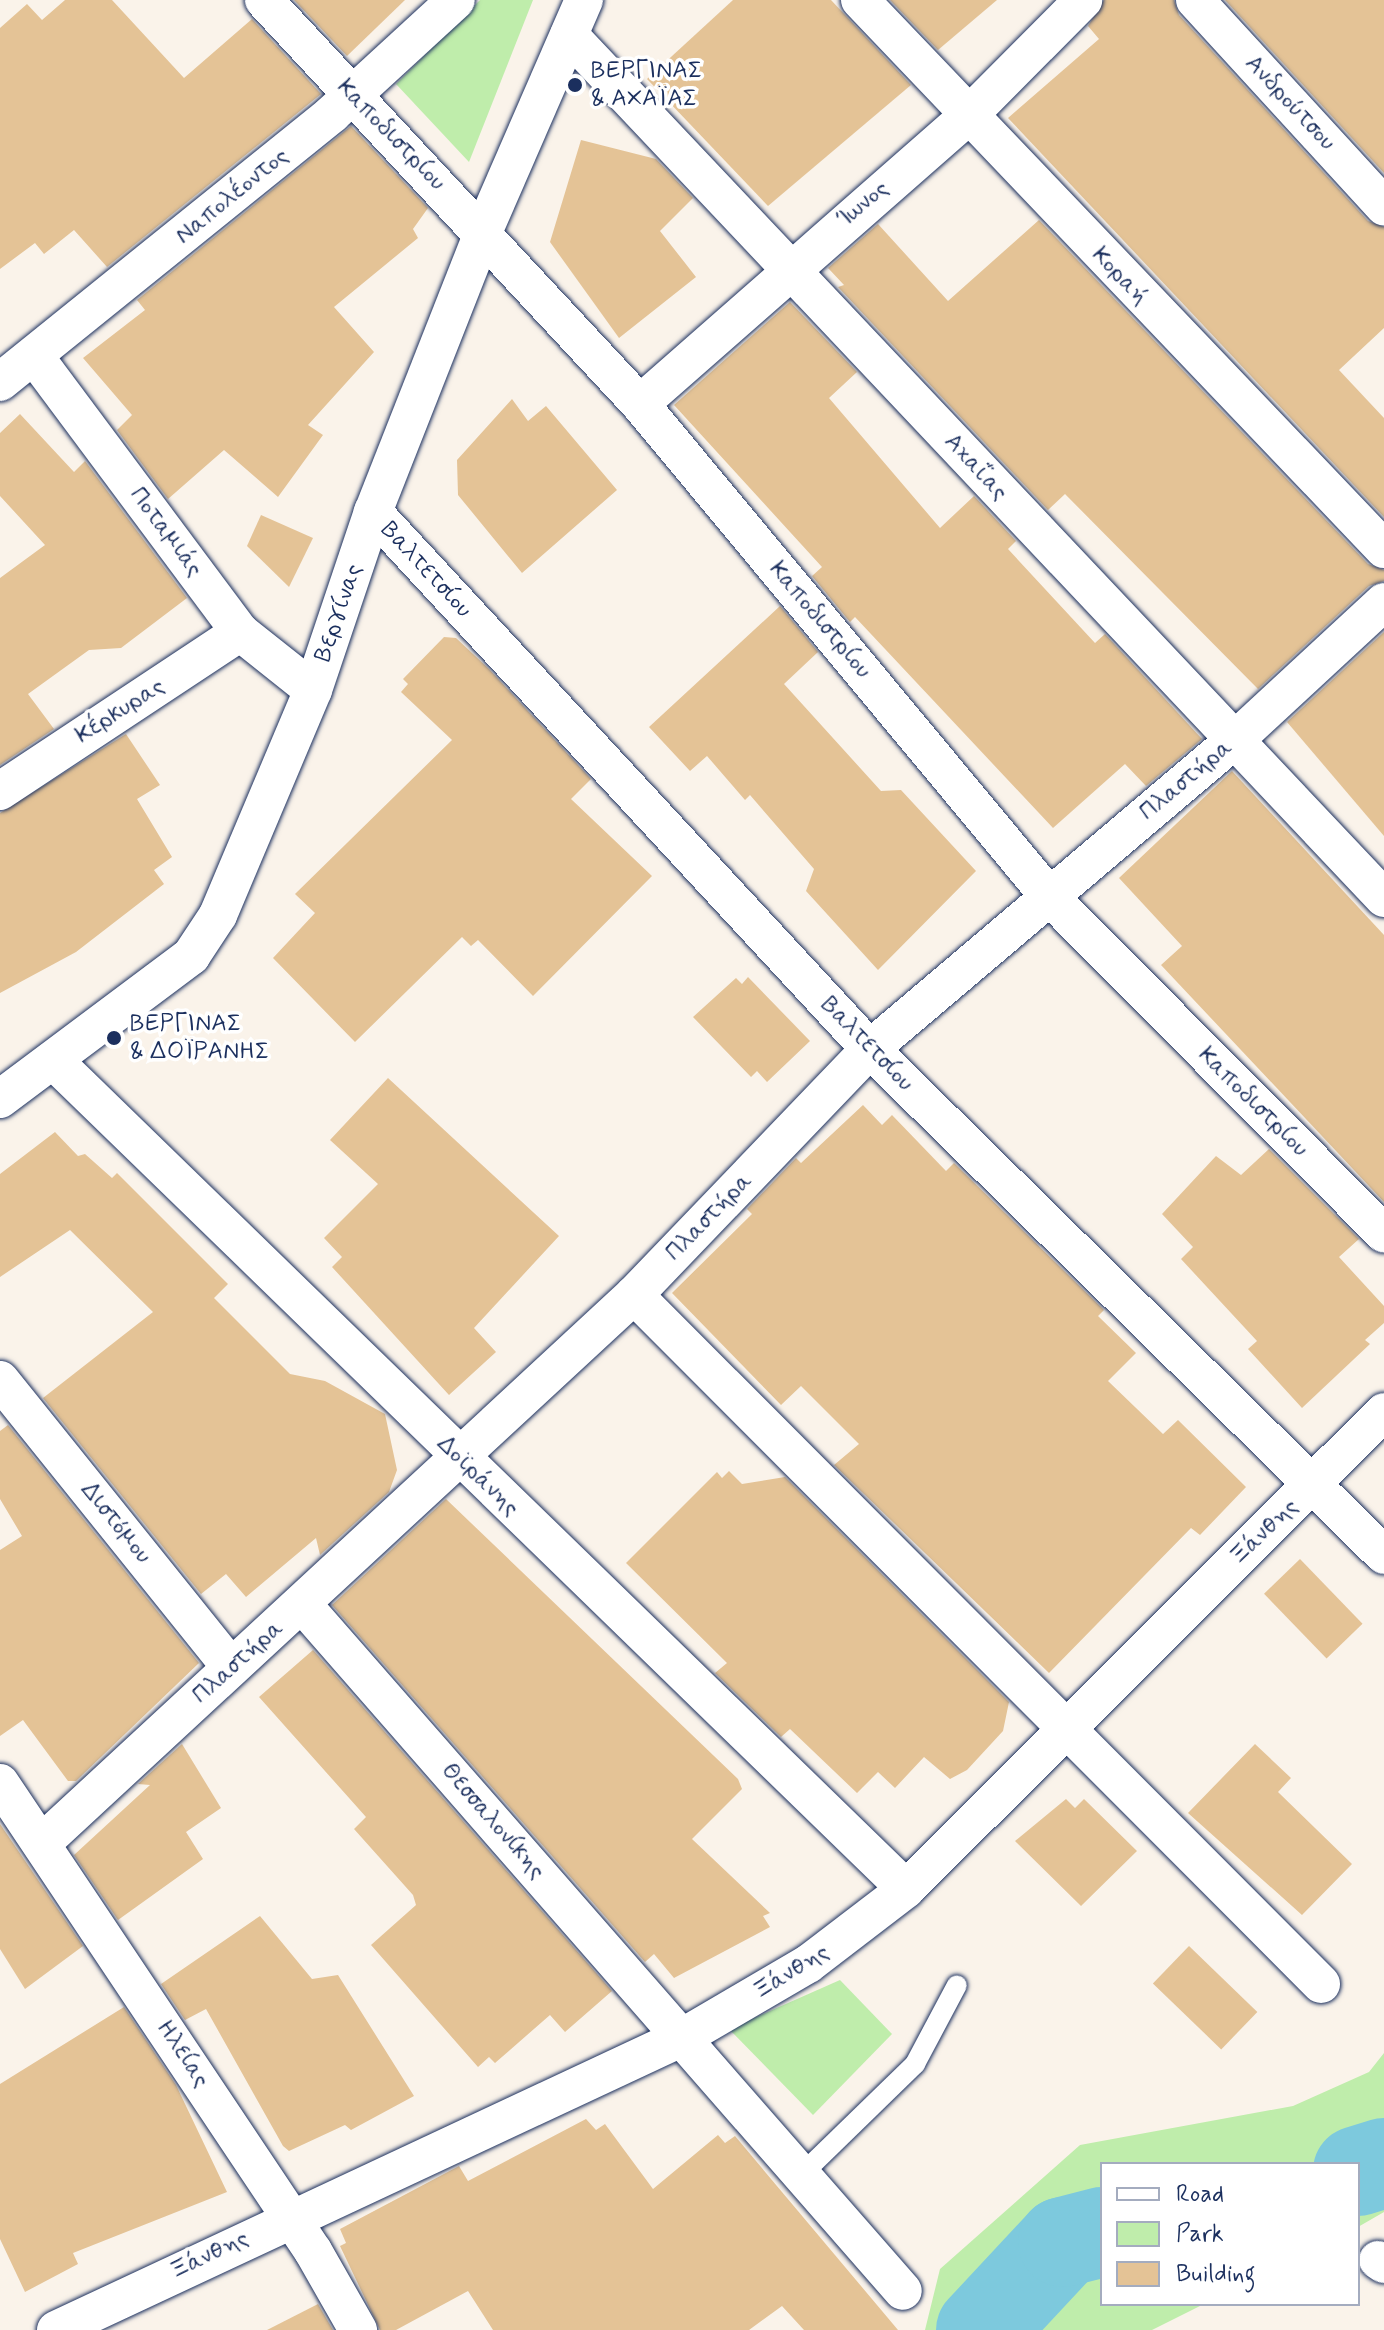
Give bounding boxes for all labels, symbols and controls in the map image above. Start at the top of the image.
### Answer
street label: Ανδρούτσου [1239,49,1341,157]
place label: ΒΕΡΓΙΝΑΣ & ΑΧΑΪΑΣ [591,57,702,113]
street label: Καποδιστρίου [331,73,451,197]
marker: ΒΕΡΓΙΝΑΣ & ΑΧΑΪΑΣ [566,76,584,94]
street label: Ναπολέοντος [170,142,294,250]
street label: Ίωνος [832,174,894,234]
street label: Κοραή [1086,241,1154,311]
street label: Αχαΐας [938,428,1014,506]
street label: Ποταμιάς [123,482,209,582]
street label: Βαλτετσίου [374,516,478,624]
street label: Καποδιστρίου [763,556,877,684]
street label: Βεργίνας [309,560,369,666]
street label: Κέρκυρας [70,672,170,750]
street label: Πλαστήρα [1134,733,1238,827]
street label: Βαλτετσίου [815,990,919,1098]
place label: ΒΕΡΓΙΝΑΣ & ΔΟΪΡΑΝΗΣ [130,1010,269,1066]
marker: ΒΕΡΓΙΝΑΣ & ΔΟΪΡΑΝΗΣ [105,1029,123,1047]
street label: Καποδιστρίου [1192,1041,1314,1163]
street label: Πλαστήρα [660,1167,758,1267]
street label: Δοϊράνης [431,1430,525,1522]
street label: Διστόμου [74,1476,158,1570]
street label: Ξάνθης [1224,1492,1304,1572]
street label: Πλαστήρα [187,1614,289,1710]
street label: Θεσσαλονίκης [435,1757,551,1885]
street label: Ξάνθης [748,1938,834,2006]
street label: Ηλείας [150,2015,216,2093]
legend [1100,2162,1360,2306]
text: Road [1176,2179,1224,2210]
text: Park [1176,2219,1224,2250]
street label: Ξάνθης [165,2224,253,2286]
text: Building [1176,2259,1256,2290]

